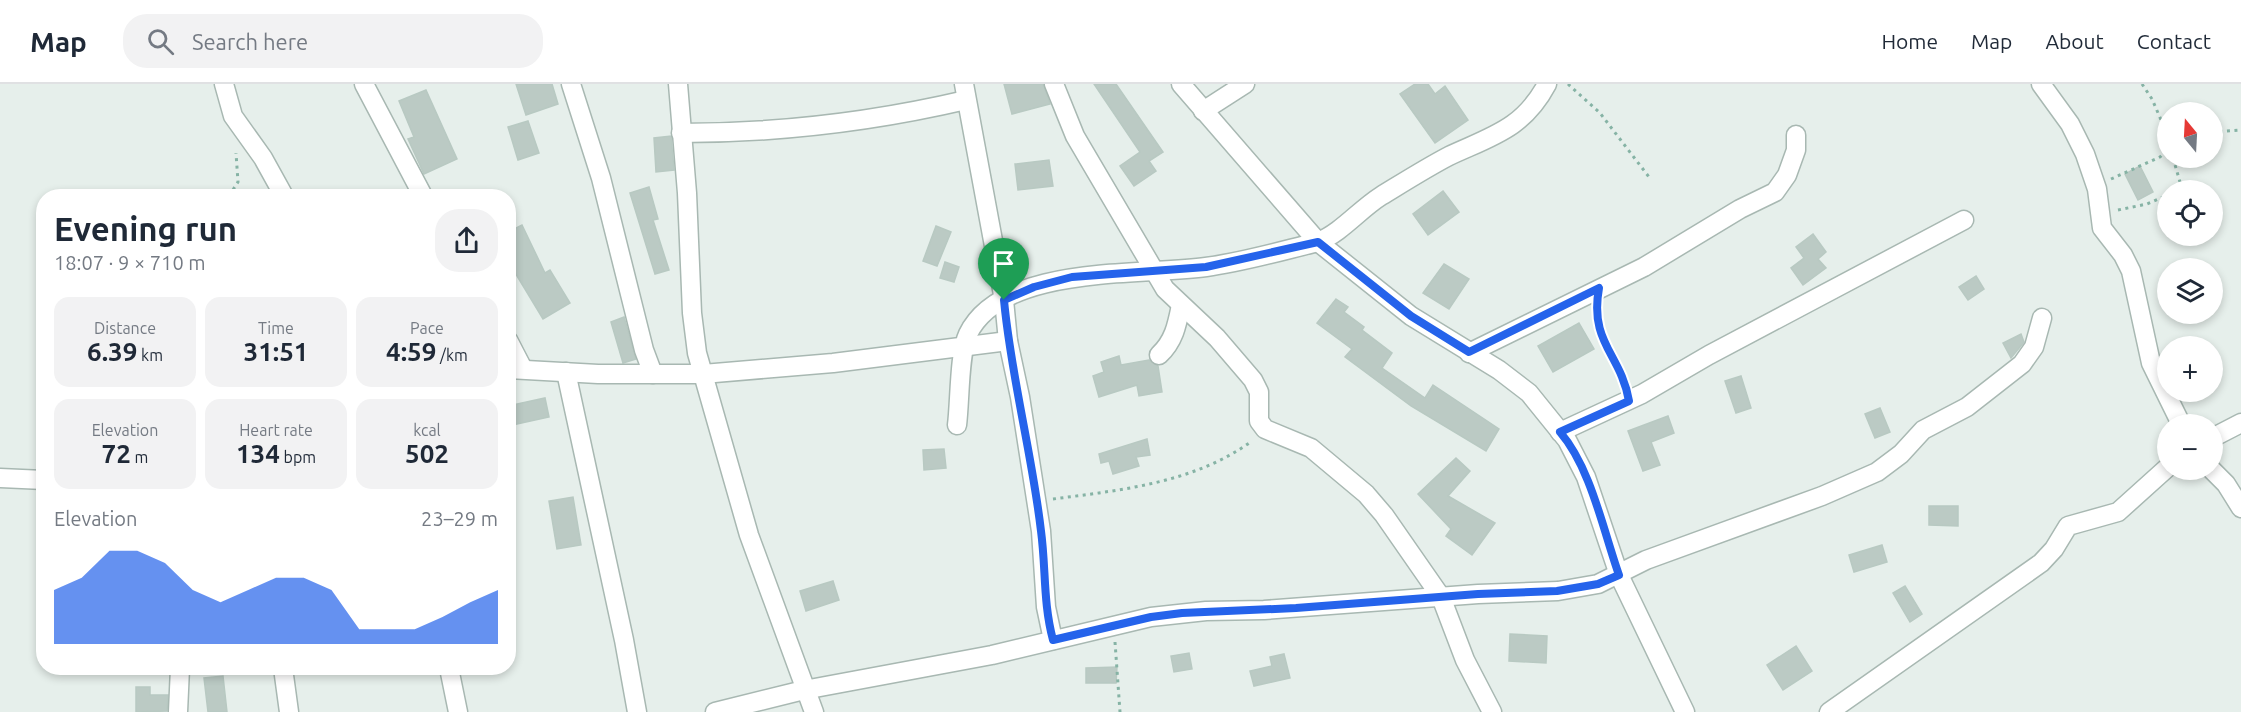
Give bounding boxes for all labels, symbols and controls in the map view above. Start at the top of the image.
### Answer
search box [123,14,543,68]
icon: search [144,25,177,58]
text: Map [30,26,87,57]
text: Search here [192,29,308,54]
text: Home [1881,29,1938,53]
text: Map [1971,29,2012,53]
text: About [2045,29,2104,53]
text: Contact [2137,29,2211,53]
north arrow [2157,102,2223,168]
map controls [2157,102,2223,480]
button: locate [2157,180,2223,246]
button: share [435,209,498,272]
text: Evening run [54,210,237,247]
pin [978,238,1029,300]
icon: arrive [987,247,1020,280]
text: 18:07 · 9 × 710 m [54,251,206,274]
button: layers [2157,258,2223,324]
text: Distance [94,319,156,337]
text: Time [258,319,294,337]
text: Pace [410,319,444,337]
button: + [2157,336,2223,402]
text: 6.39 [87,337,137,366]
text: 31:51 [243,337,309,366]
text: 4:59 [386,337,436,366]
text: km [137,346,163,364]
text: /km [436,346,468,364]
button: − [2157,414,2223,480]
text: Elevation [92,421,158,439]
text: Heart rate [239,421,313,439]
text: kcal [413,421,441,439]
text: 72 [102,439,131,468]
text: 134 [236,439,280,468]
text: 502 [405,439,449,468]
text: m [131,448,148,466]
text: bpm [280,448,316,466]
text: Elevation [54,507,137,530]
text: 23–29 m [421,507,498,530]

